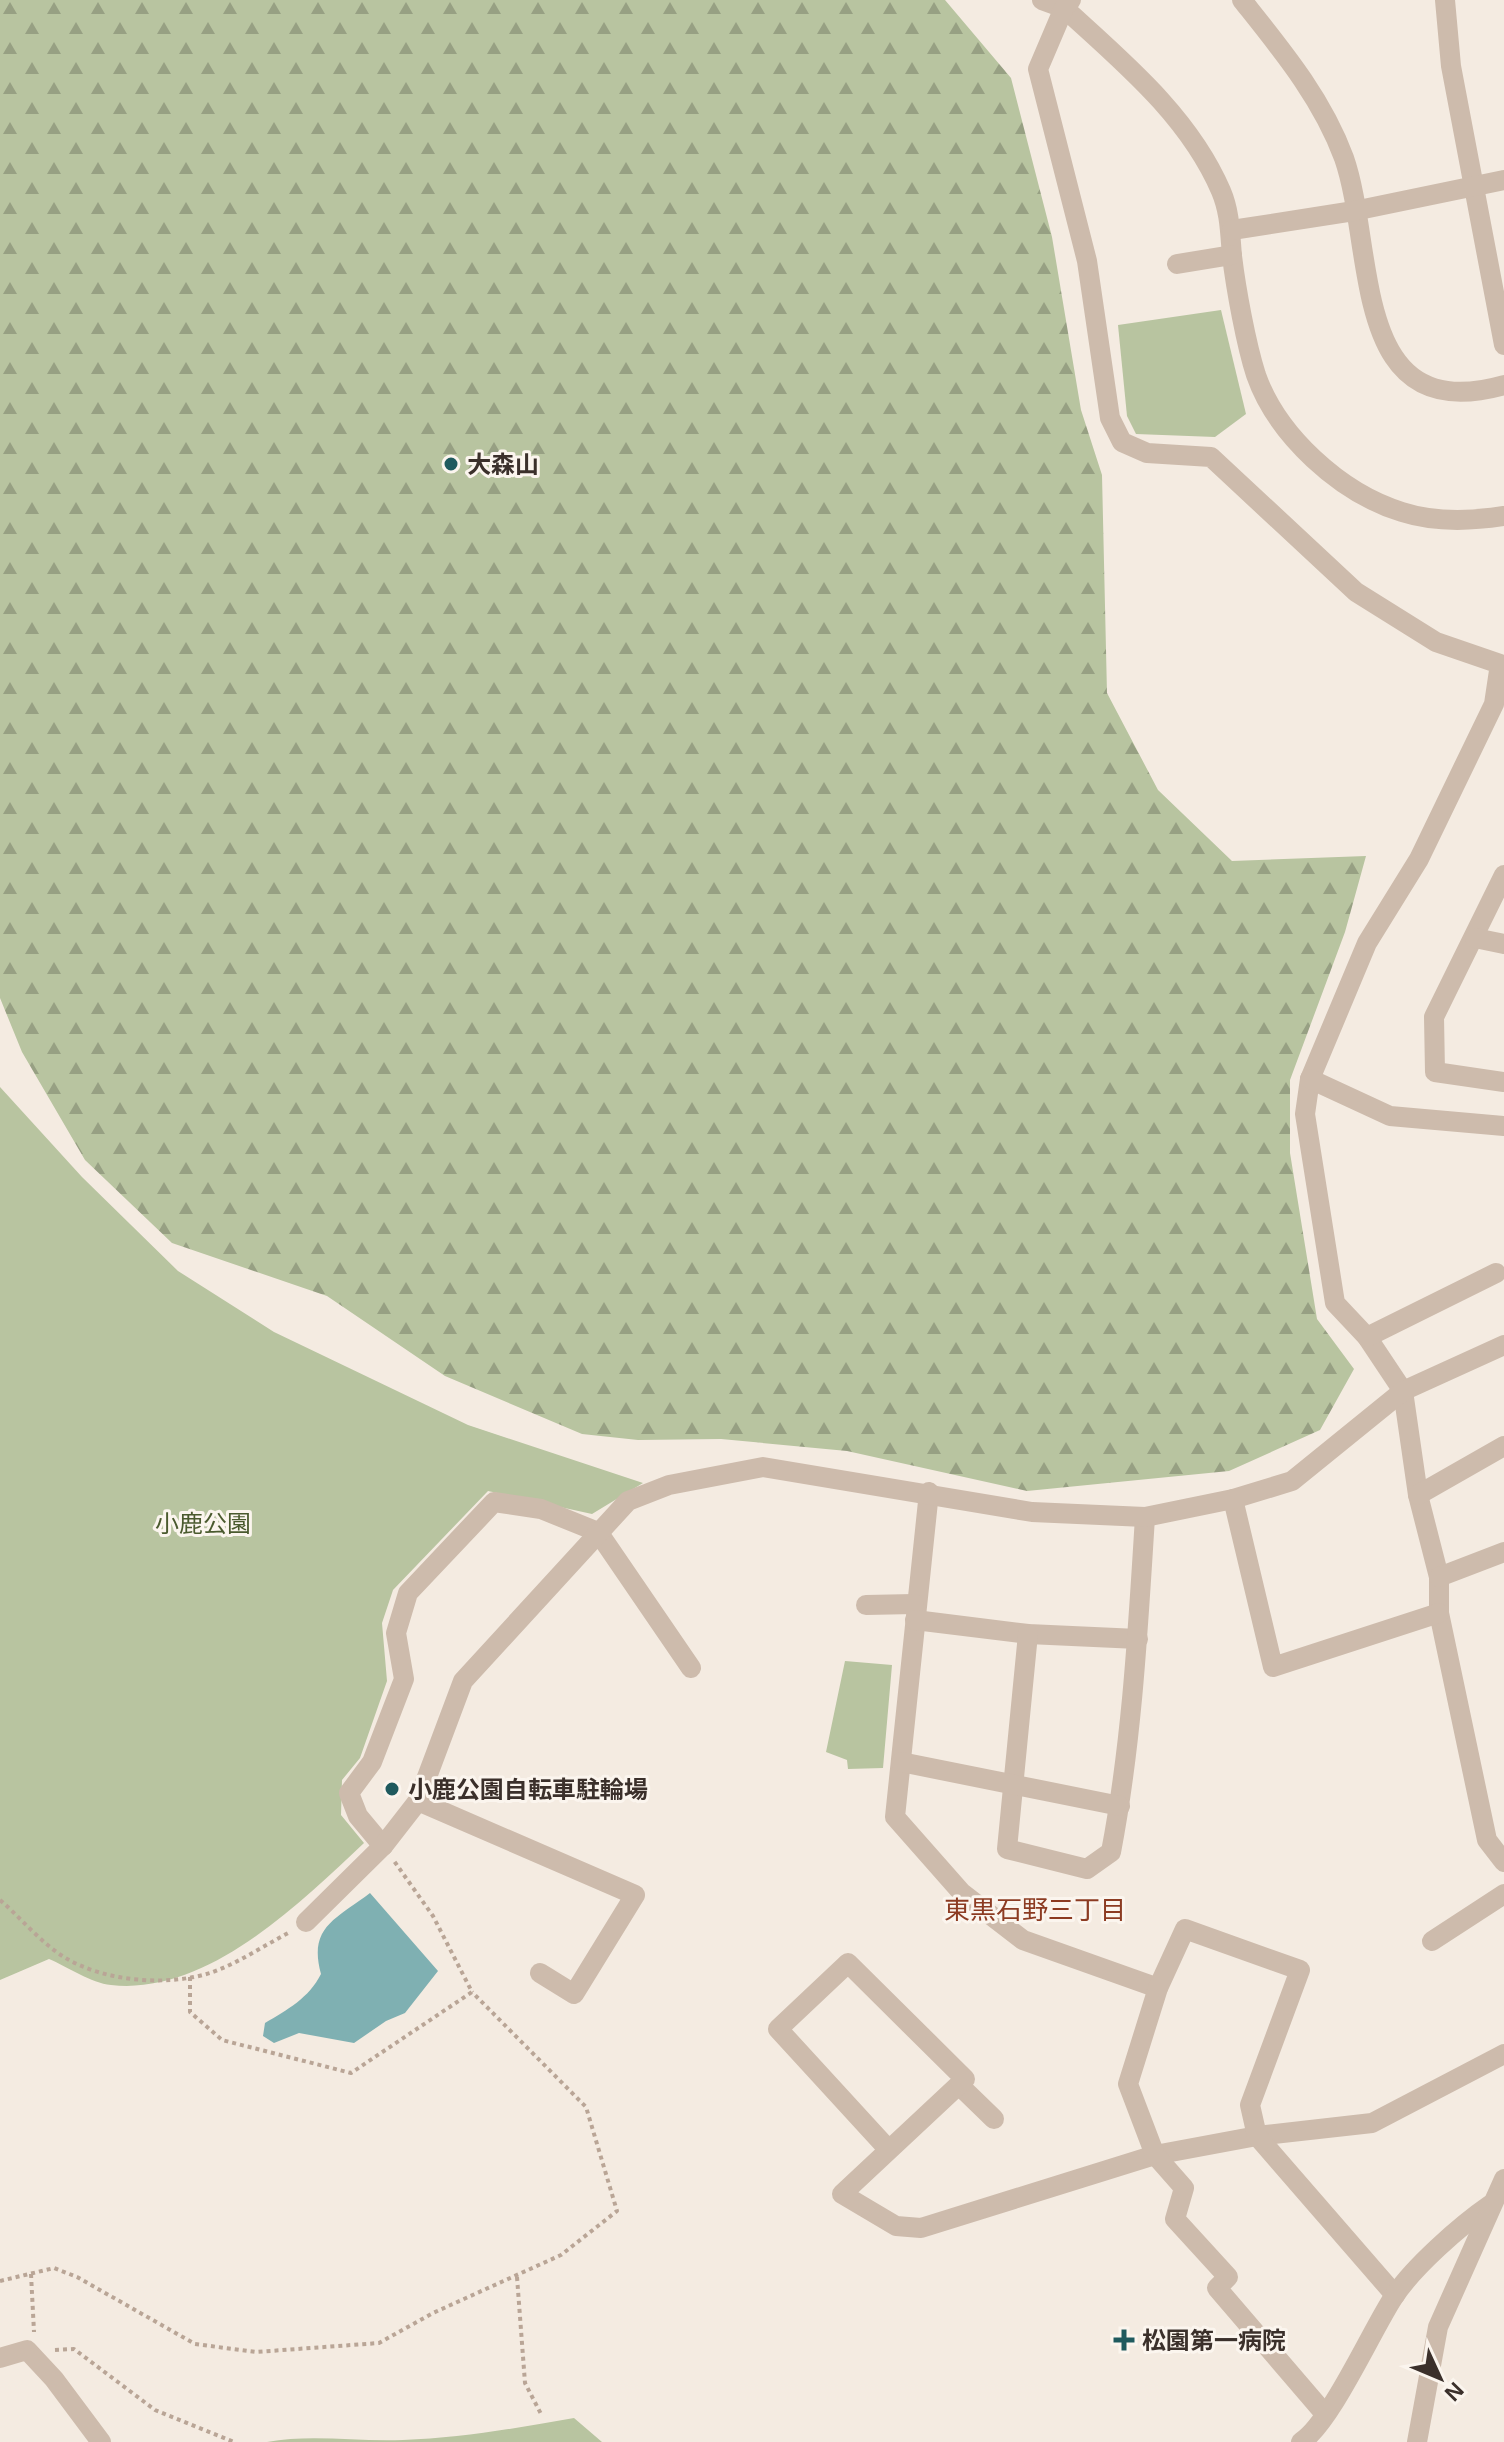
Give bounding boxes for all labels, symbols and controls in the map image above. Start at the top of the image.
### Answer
place label: 大森山 [467,451,539,478]
marker: 大森山 [442,455,460,473]
park label: 小鹿公園 [155,1510,251,1537]
place label: 小鹿公園自転車駐輪場 [408,1776,648,1803]
marker: 小鹿公園自転車駐輪場 [383,1780,401,1798]
district label: 東黒石野三丁目 [944,1895,1126,1925]
place label: 松園第一病院 [1142,2327,1286,2354]
marker: 松園第一病院 [1113,2329,1135,2351]
north arrow [1400,2338,1480,2418]
text: N [1440,2377,1469,2406]

